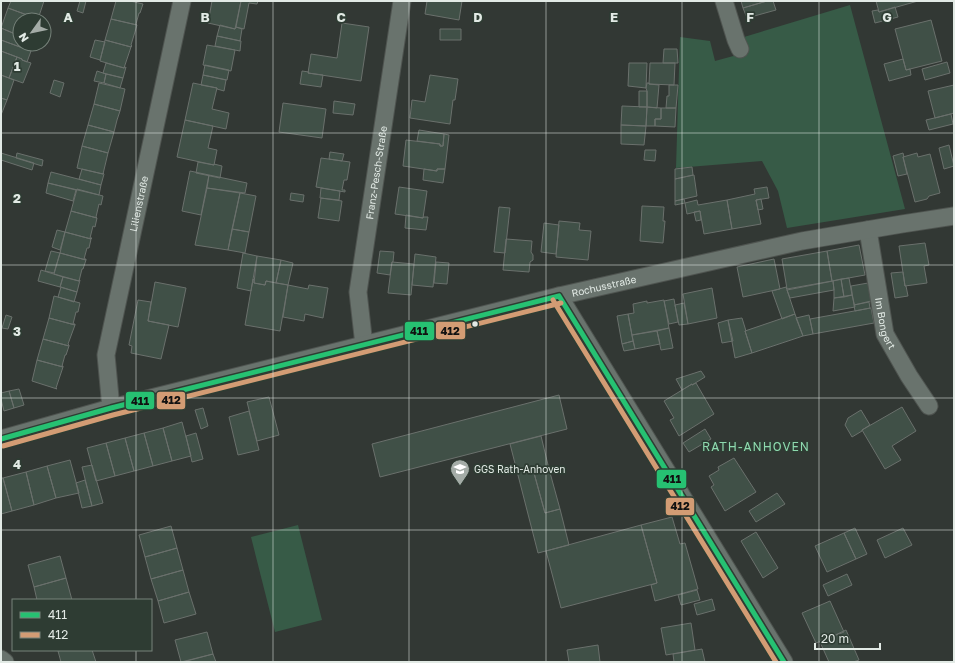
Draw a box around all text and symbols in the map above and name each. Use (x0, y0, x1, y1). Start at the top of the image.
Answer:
text: A (63, 9, 73, 25)
text: B (200, 9, 210, 25)
text: C (336, 9, 346, 25)
text: D (473, 9, 483, 25)
text: E (610, 9, 618, 25)
text: F (746, 9, 754, 25)
text: G (882, 9, 892, 25)
north arrow (12, 12, 52, 52)
text: N (15, 31, 31, 45)
text: 1 (14, 58, 21, 74)
street label: Franz-Pesch-Straße (363, 125, 389, 220)
street label: Lilienstraße (127, 175, 150, 233)
text: 2 (13, 190, 21, 206)
street label: Rochusstraße (570, 273, 638, 299)
street label: Im Bongert (873, 296, 898, 351)
unlabelled marker (470, 319, 480, 329)
line badge: 411 (404, 321, 435, 341)
line badge: 412 (435, 321, 466, 340)
text: 3 (13, 323, 21, 339)
text: 411 (410, 324, 428, 337)
text: 412 (440, 324, 460, 337)
line badge: 411 (125, 391, 155, 410)
line badge: 412 (156, 391, 186, 410)
text: 412 (161, 393, 181, 406)
text: 411 (131, 394, 149, 407)
district label: RATH-ANHOVEN (702, 439, 810, 454)
text: 4 (13, 456, 21, 472)
school or university icon: GGS Rath-Anhoven (449, 458, 471, 486)
place label: GGS Rath-Anhoven (474, 463, 565, 475)
line badge: 411 (656, 469, 687, 489)
text: 411 (663, 472, 681, 485)
line badge: 412 (665, 497, 695, 516)
text: 412 (670, 499, 690, 512)
legend (12, 599, 152, 651)
text: 411 (48, 607, 67, 622)
scale bar (815, 625, 880, 651)
text: 412 (48, 627, 68, 642)
text: 20 m (821, 631, 849, 646)

